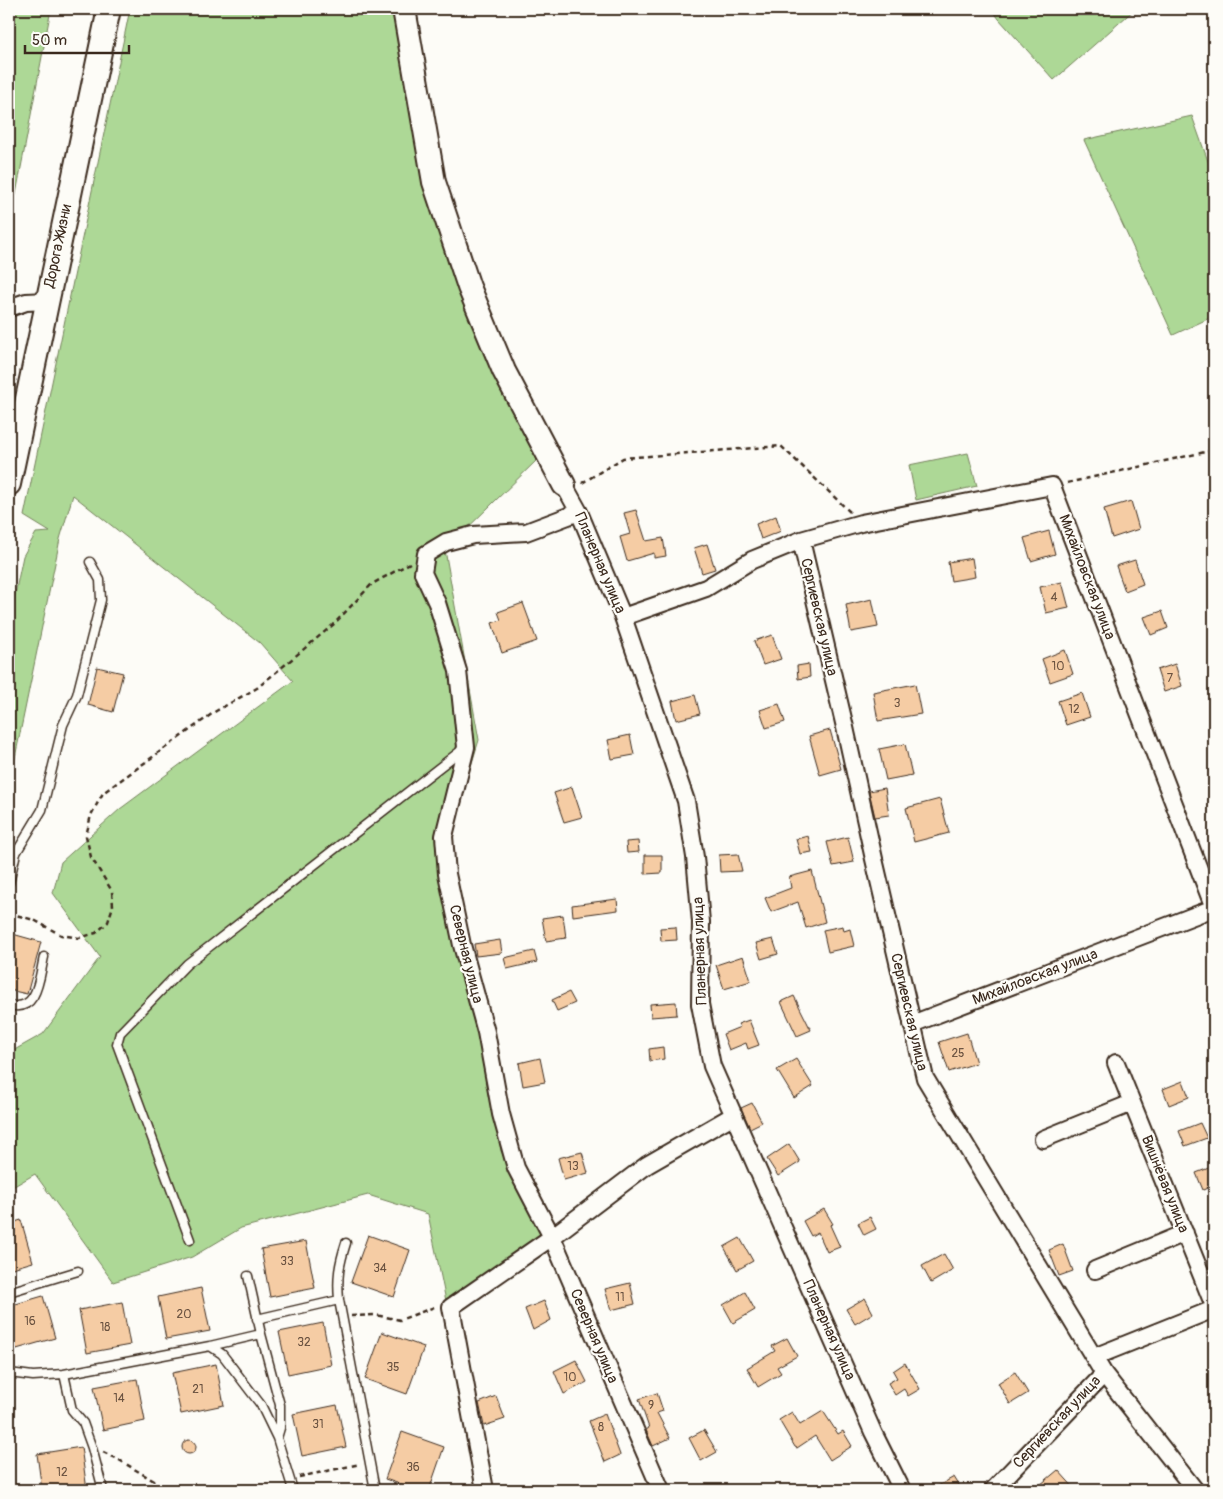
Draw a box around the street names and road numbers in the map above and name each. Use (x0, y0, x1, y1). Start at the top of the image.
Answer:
street label: Дорога Жизни (40, 202, 76, 290)
street label: Планерная улица (570, 510, 630, 616)
street label: Михайловская улица (1054, 512, 1120, 642)
street label: Сергиевская улица (796, 556, 842, 678)
street label: Планерная улица (689, 897, 711, 1005)
street label: Северная улица (445, 903, 487, 1005)
street label: Михайловская улица (970, 944, 1100, 1010)
street label: Сергиевская улица (886, 951, 932, 1073)
street label: Вишнёвая улица (1137, 1133, 1193, 1236)
street label: Планерная улица (798, 1277, 860, 1383)
street label: Северная улица (566, 1286, 622, 1386)
street label: Сергиевская улица (1009, 1372, 1105, 1472)

